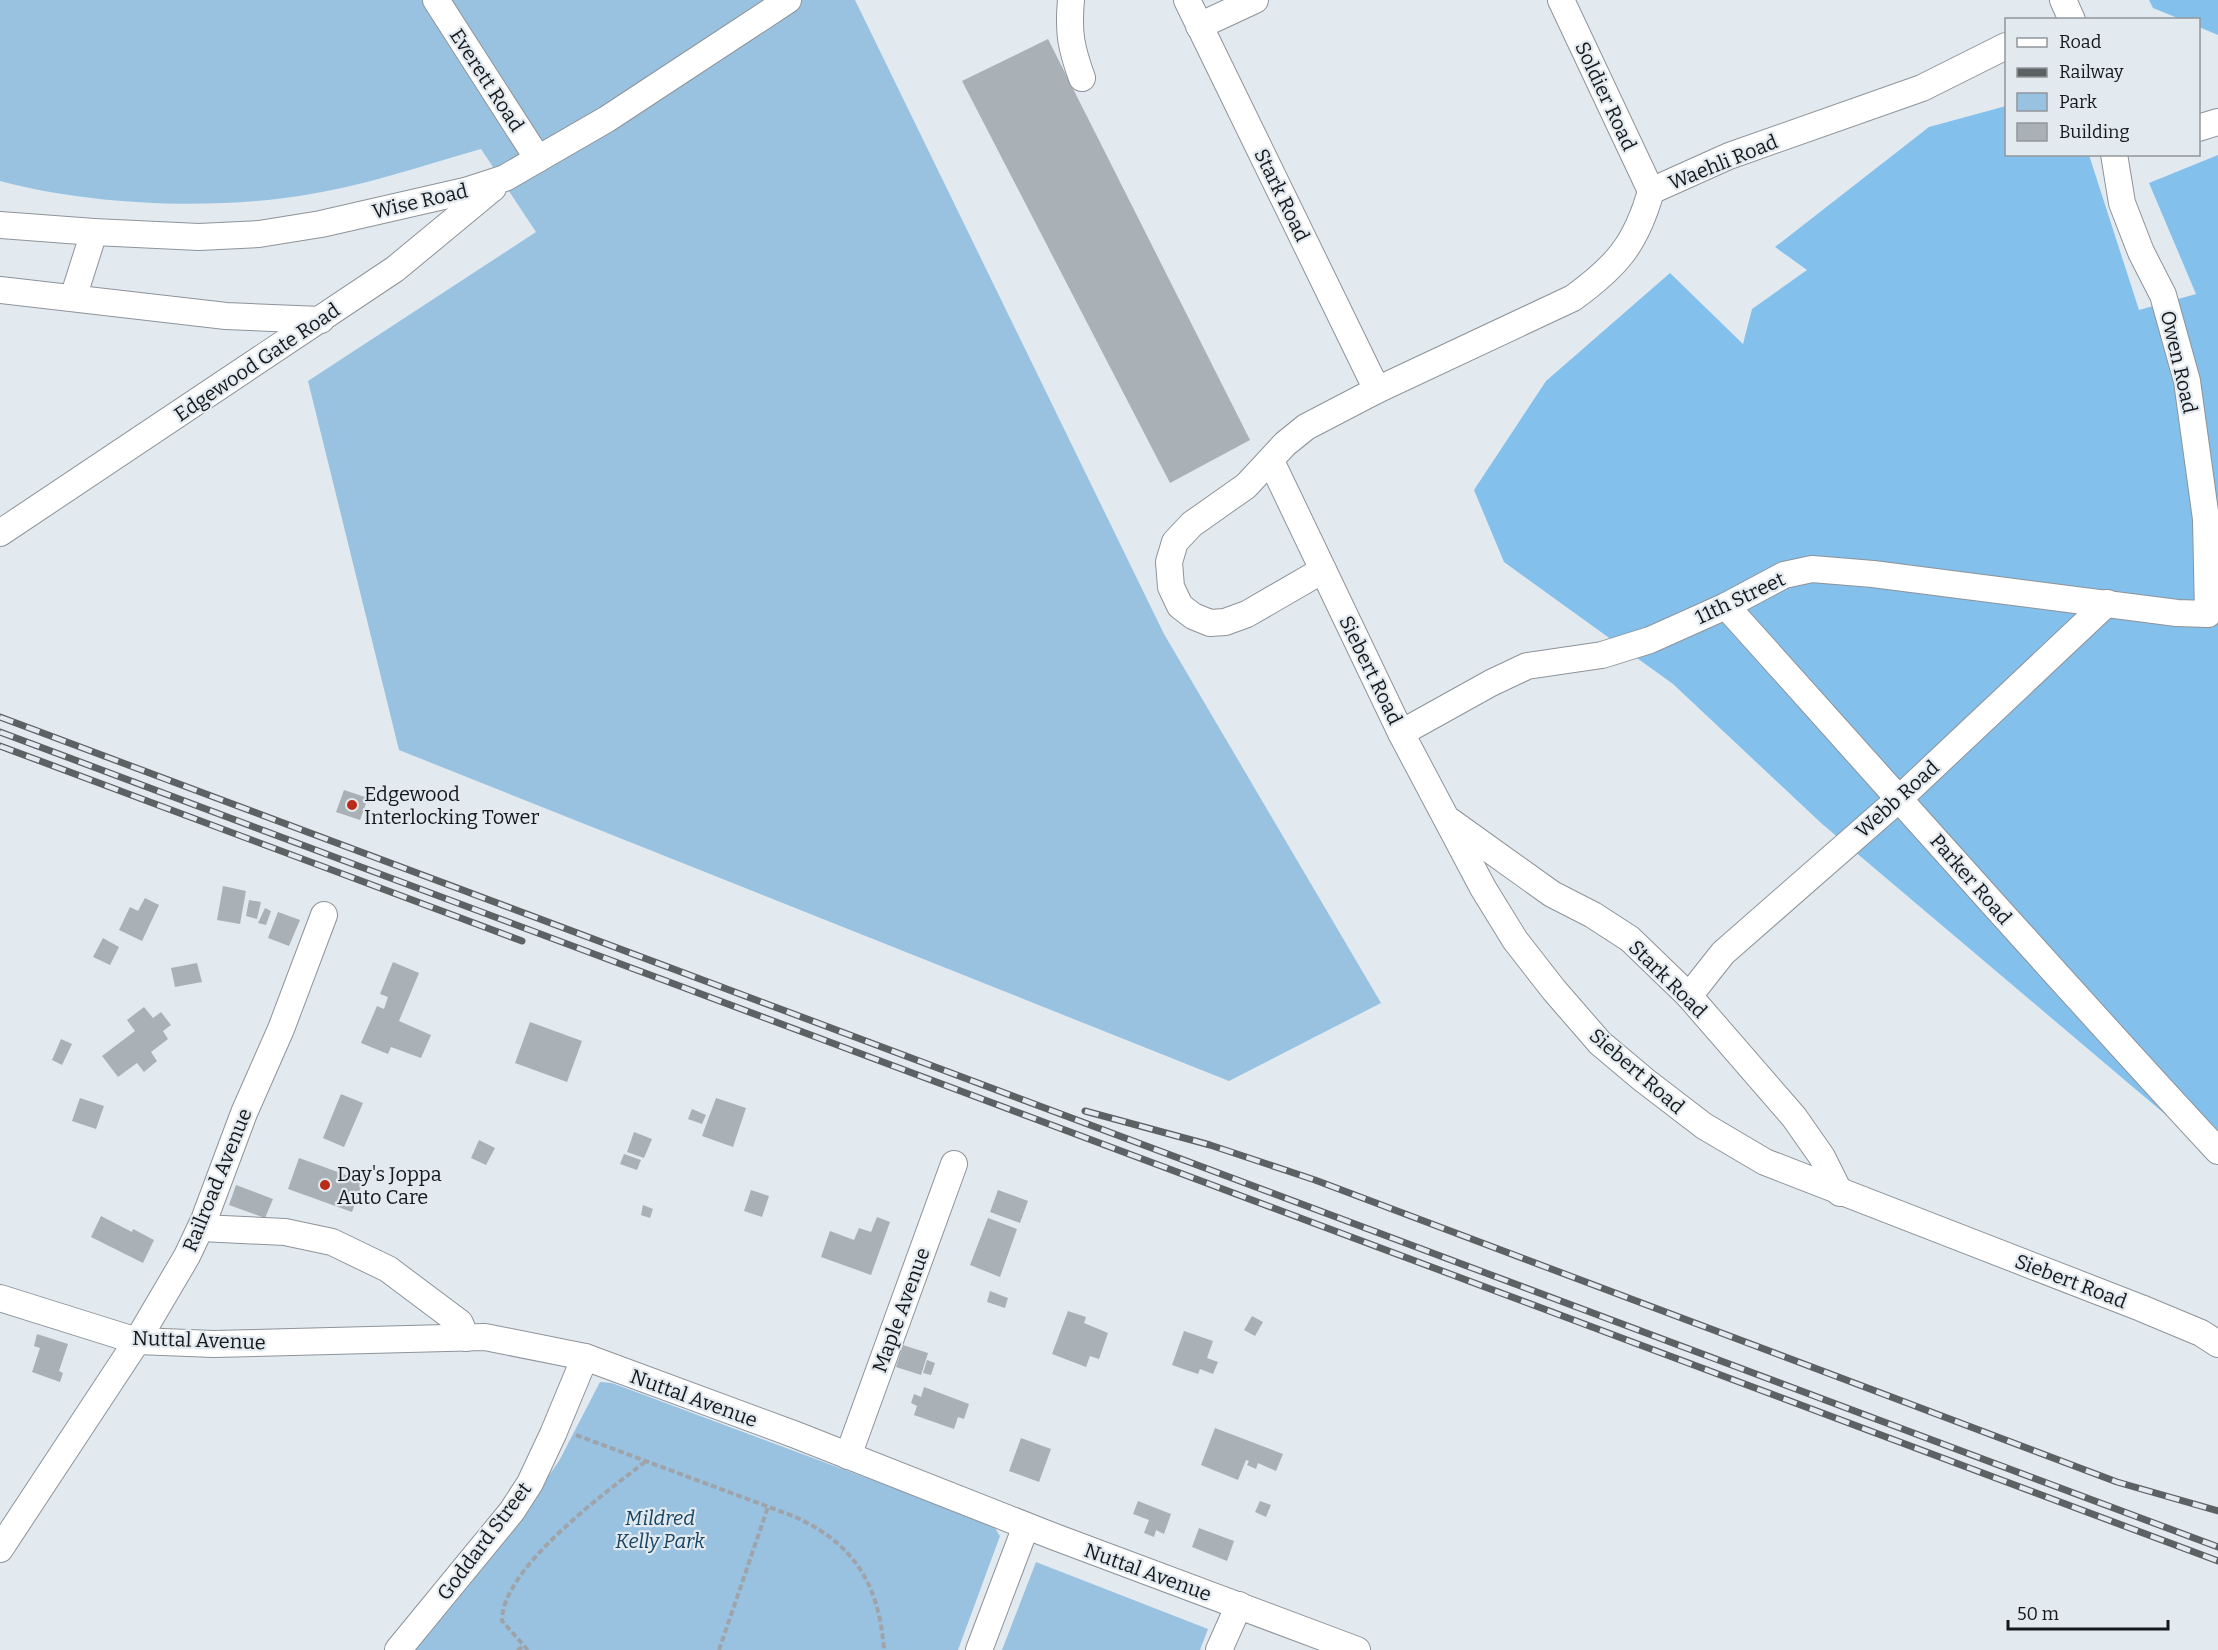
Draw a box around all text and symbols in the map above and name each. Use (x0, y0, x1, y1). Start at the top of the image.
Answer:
legend (2005, 18, 2200, 156)
street label: Everett Road (445, 24, 529, 136)
text: Road (2059, 31, 2102, 53)
street label: Soldier Road (1570, 38, 1642, 154)
text: Railway (2059, 61, 2124, 83)
text: Park (2059, 91, 2098, 113)
text: Building (2059, 121, 2130, 143)
street label: Waehli Road (1665, 129, 1781, 195)
street label: Stark Road (1249, 145, 1315, 246)
street label: Wise Road (370, 178, 470, 224)
street label: Edgewood Gate Road (170, 298, 344, 426)
street label: Owen Road (2156, 308, 2203, 416)
street label: 11th Street (1691, 567, 1789, 629)
street label: Siebert Road (1334, 612, 1408, 728)
street label: Webb Road (1850, 755, 1944, 843)
place label: Edgewood Interlocking Tower (364, 782, 539, 829)
marker: Edgewood Interlocking Tower (345, 798, 359, 812)
street label: Parker Road (1925, 829, 2017, 929)
street label: Stark Road (1624, 935, 1712, 1023)
street label: Siebert Road (1585, 1023, 1689, 1119)
street label: Railroad Avenue (177, 1105, 257, 1255)
place label: Day's Joppa Auto Care (337, 1162, 442, 1209)
marker: Day's Joppa Auto Care (318, 1178, 332, 1192)
street label: Maple Avenue (867, 1244, 935, 1376)
street label: Siebert Road (2012, 1249, 2130, 1313)
street label: Nuttal Avenue (132, 1326, 266, 1354)
street label: Nuttal Avenue (627, 1364, 761, 1432)
street label: Goddard Street (432, 1477, 536, 1605)
park label: Mildred Kelly Park (615, 1506, 705, 1553)
street label: Nuttal Avenue (1081, 1538, 1215, 1606)
scale bar (2008, 1593, 2168, 1631)
text: 50 m (2017, 1603, 2059, 1625)

